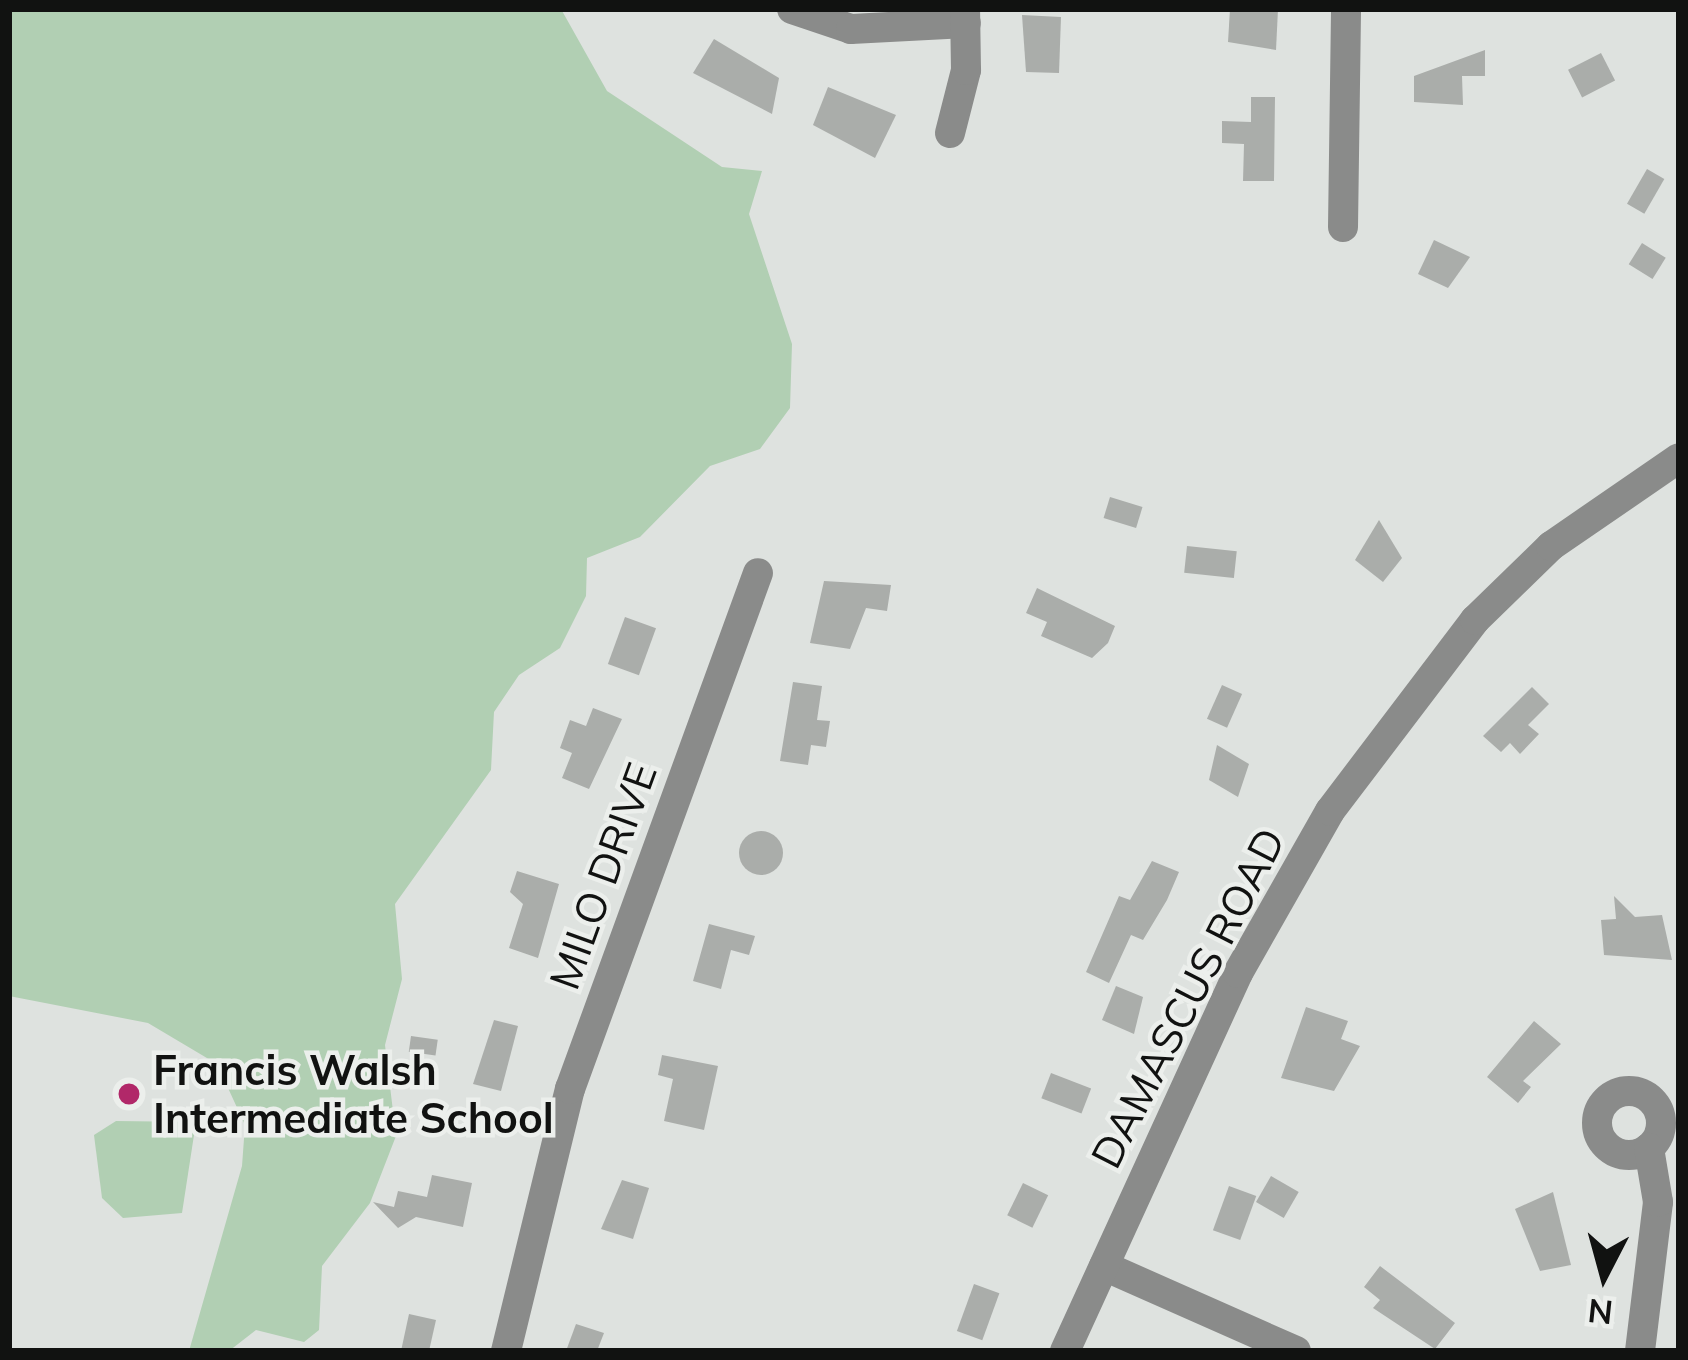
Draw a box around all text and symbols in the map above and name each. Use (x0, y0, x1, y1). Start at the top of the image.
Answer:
street label: MILO DRIVE (539, 756, 667, 996)
street label: DAMASCUS ROAD (1081, 820, 1295, 1176)
place label: Francis Walsh Intermediate School (153, 1045, 554, 1144)
marker: Francis Walsh Intermediate School (116, 1081, 142, 1107)
north arrow (1544, 1216, 1664, 1336)
text: N (1586, 1291, 1615, 1334)

